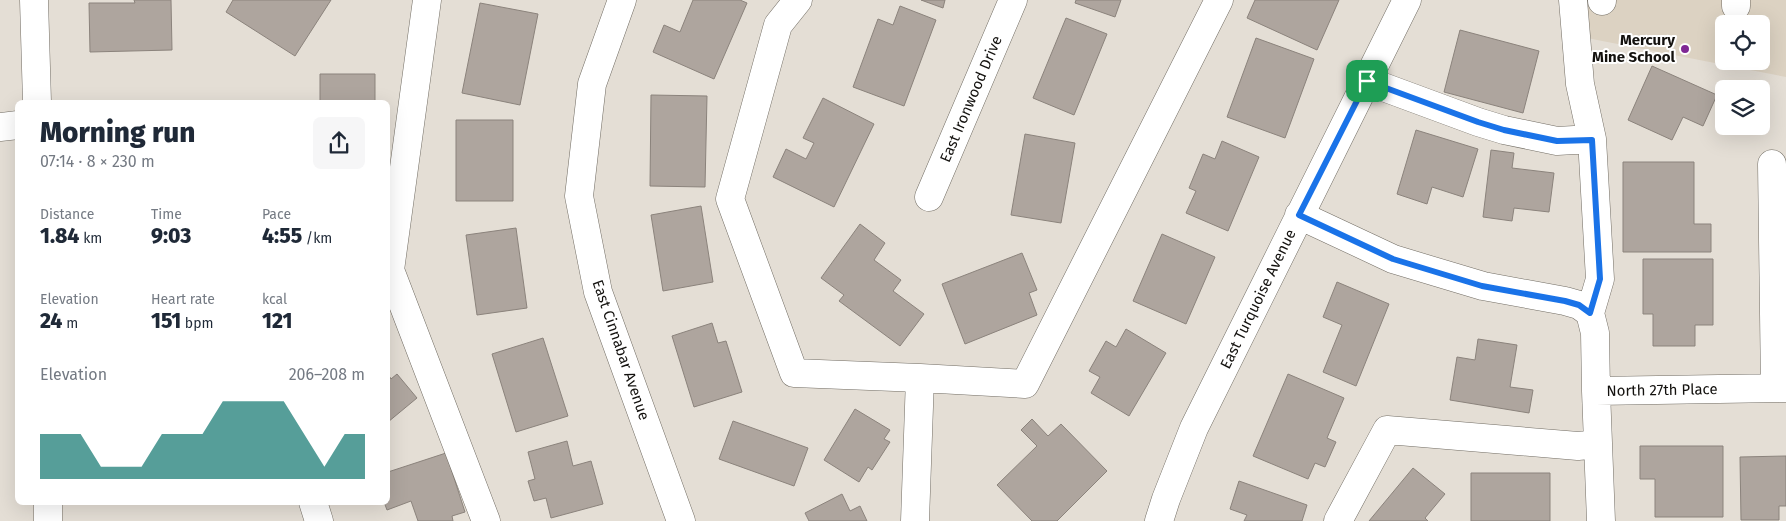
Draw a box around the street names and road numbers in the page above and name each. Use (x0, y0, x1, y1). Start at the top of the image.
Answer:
street label: East Ironwood Drive (936, 33, 1006, 165)
street label: East Turquoise Avenue (1216, 226, 1300, 372)
street label: East Cinnabar Avenue (589, 278, 653, 422)
street label: North 27th Place (1606, 380, 1718, 400)

